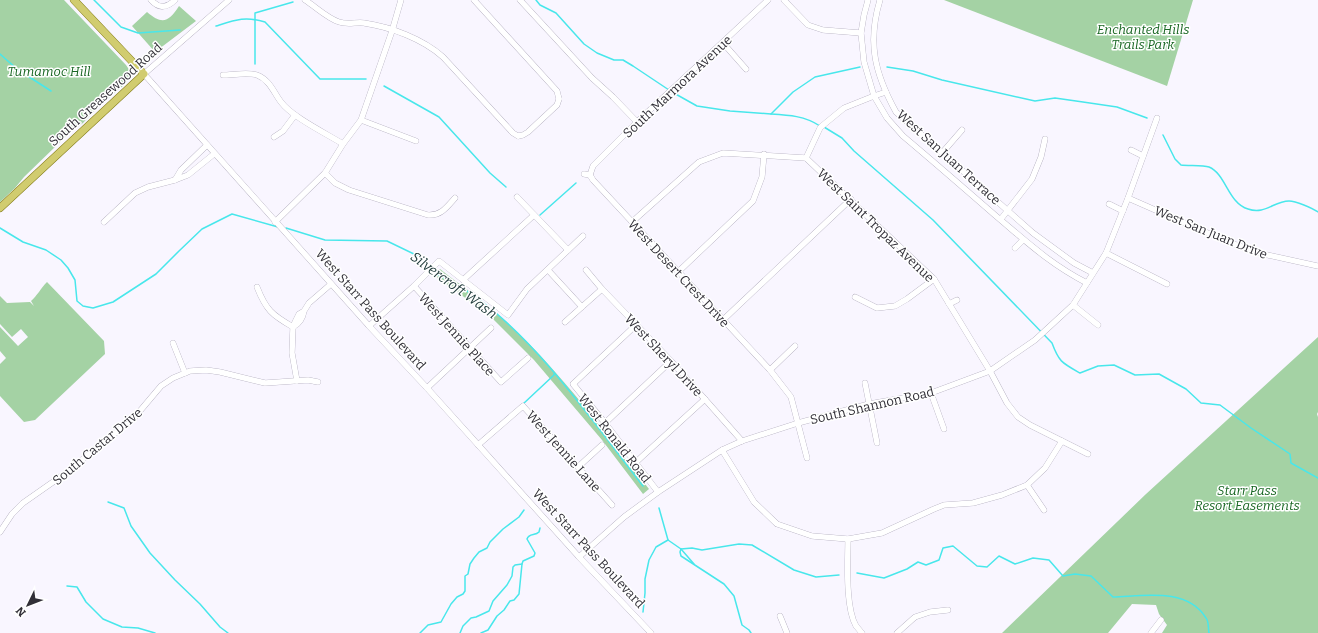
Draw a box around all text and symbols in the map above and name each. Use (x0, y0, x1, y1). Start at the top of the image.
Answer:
park label: Enchanted Hills Trails Park (1097, 22, 1189, 52)
street label: South Marmora Avenue (620, 32, 735, 141)
street label: South Greasewood Road (46, 40, 165, 149)
park label: Tumamoc Hill (7, 64, 91, 79)
street label: West San Juan Terrace (894, 107, 1004, 208)
street label: West Saint Tropaz Avenue (814, 166, 937, 285)
street label: West San Juan Drive (1152, 203, 1270, 262)
street label: West Desert Crest Drive (625, 216, 732, 330)
street label: West Starr Pass Boulevard (313, 246, 429, 373)
water label: Silvercroft Wash (407, 248, 500, 323)
street label: West Jennie Place (416, 290, 498, 379)
street label: West Sheryl Drive (622, 311, 706, 400)
street label: South Shannon Road (809, 384, 936, 427)
street label: West Ronald Road (575, 391, 654, 486)
street label: South Castar Drive (50, 405, 145, 488)
street label: West Jennie Lane (523, 408, 604, 495)
park label: Starr Pass Resort Easements (1194, 483, 1300, 513)
street label: West Starr Pass Boulevard (530, 486, 648, 611)
north arrow (8, 585, 48, 625)
text: N (13, 604, 29, 619)

